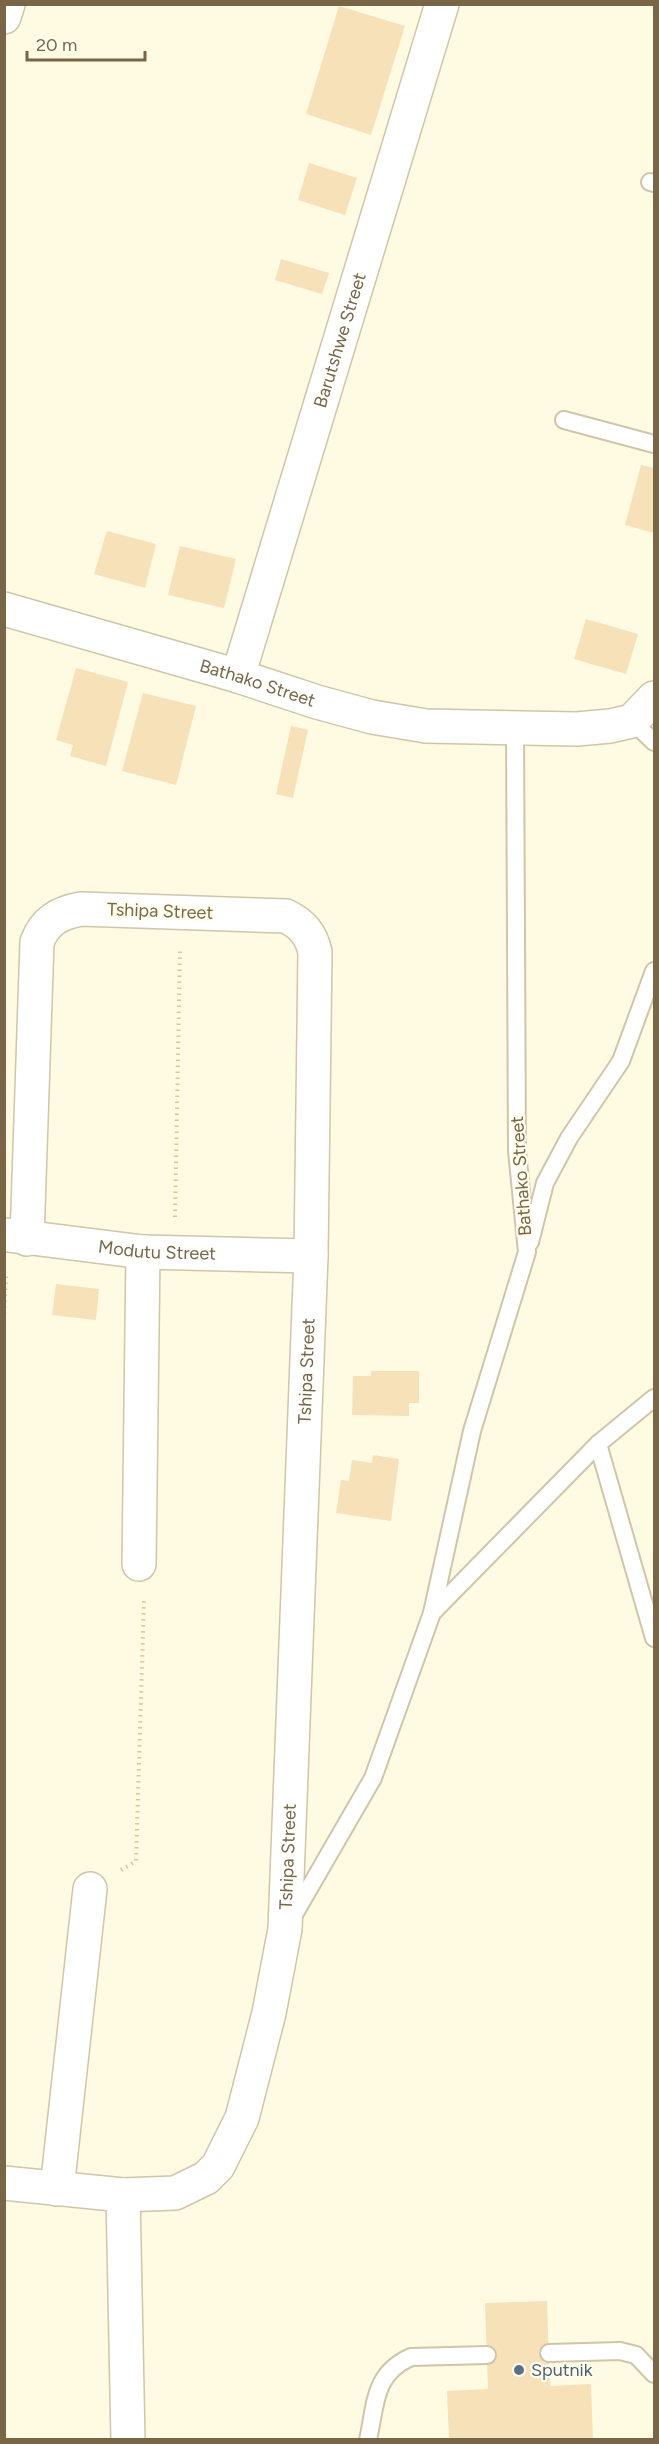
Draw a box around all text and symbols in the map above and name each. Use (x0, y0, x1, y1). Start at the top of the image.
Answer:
scale bar (27, 24, 146, 62)
text: 20 m (36, 34, 77, 56)
street label: Barutshwe Street (309, 270, 371, 410)
street label: Bathako Street (197, 655, 318, 712)
street label: Tshipa Street (106, 898, 214, 924)
street label: Bathako Street (506, 1115, 536, 1237)
street label: Modutu Street (97, 1235, 216, 1265)
street label: Tshipa Street (294, 1317, 320, 1425)
street label: Tshipa Street (275, 1803, 301, 1910)
place label: Sputnik (531, 2359, 593, 2381)
marker: Sputnik (512, 2363, 526, 2377)

